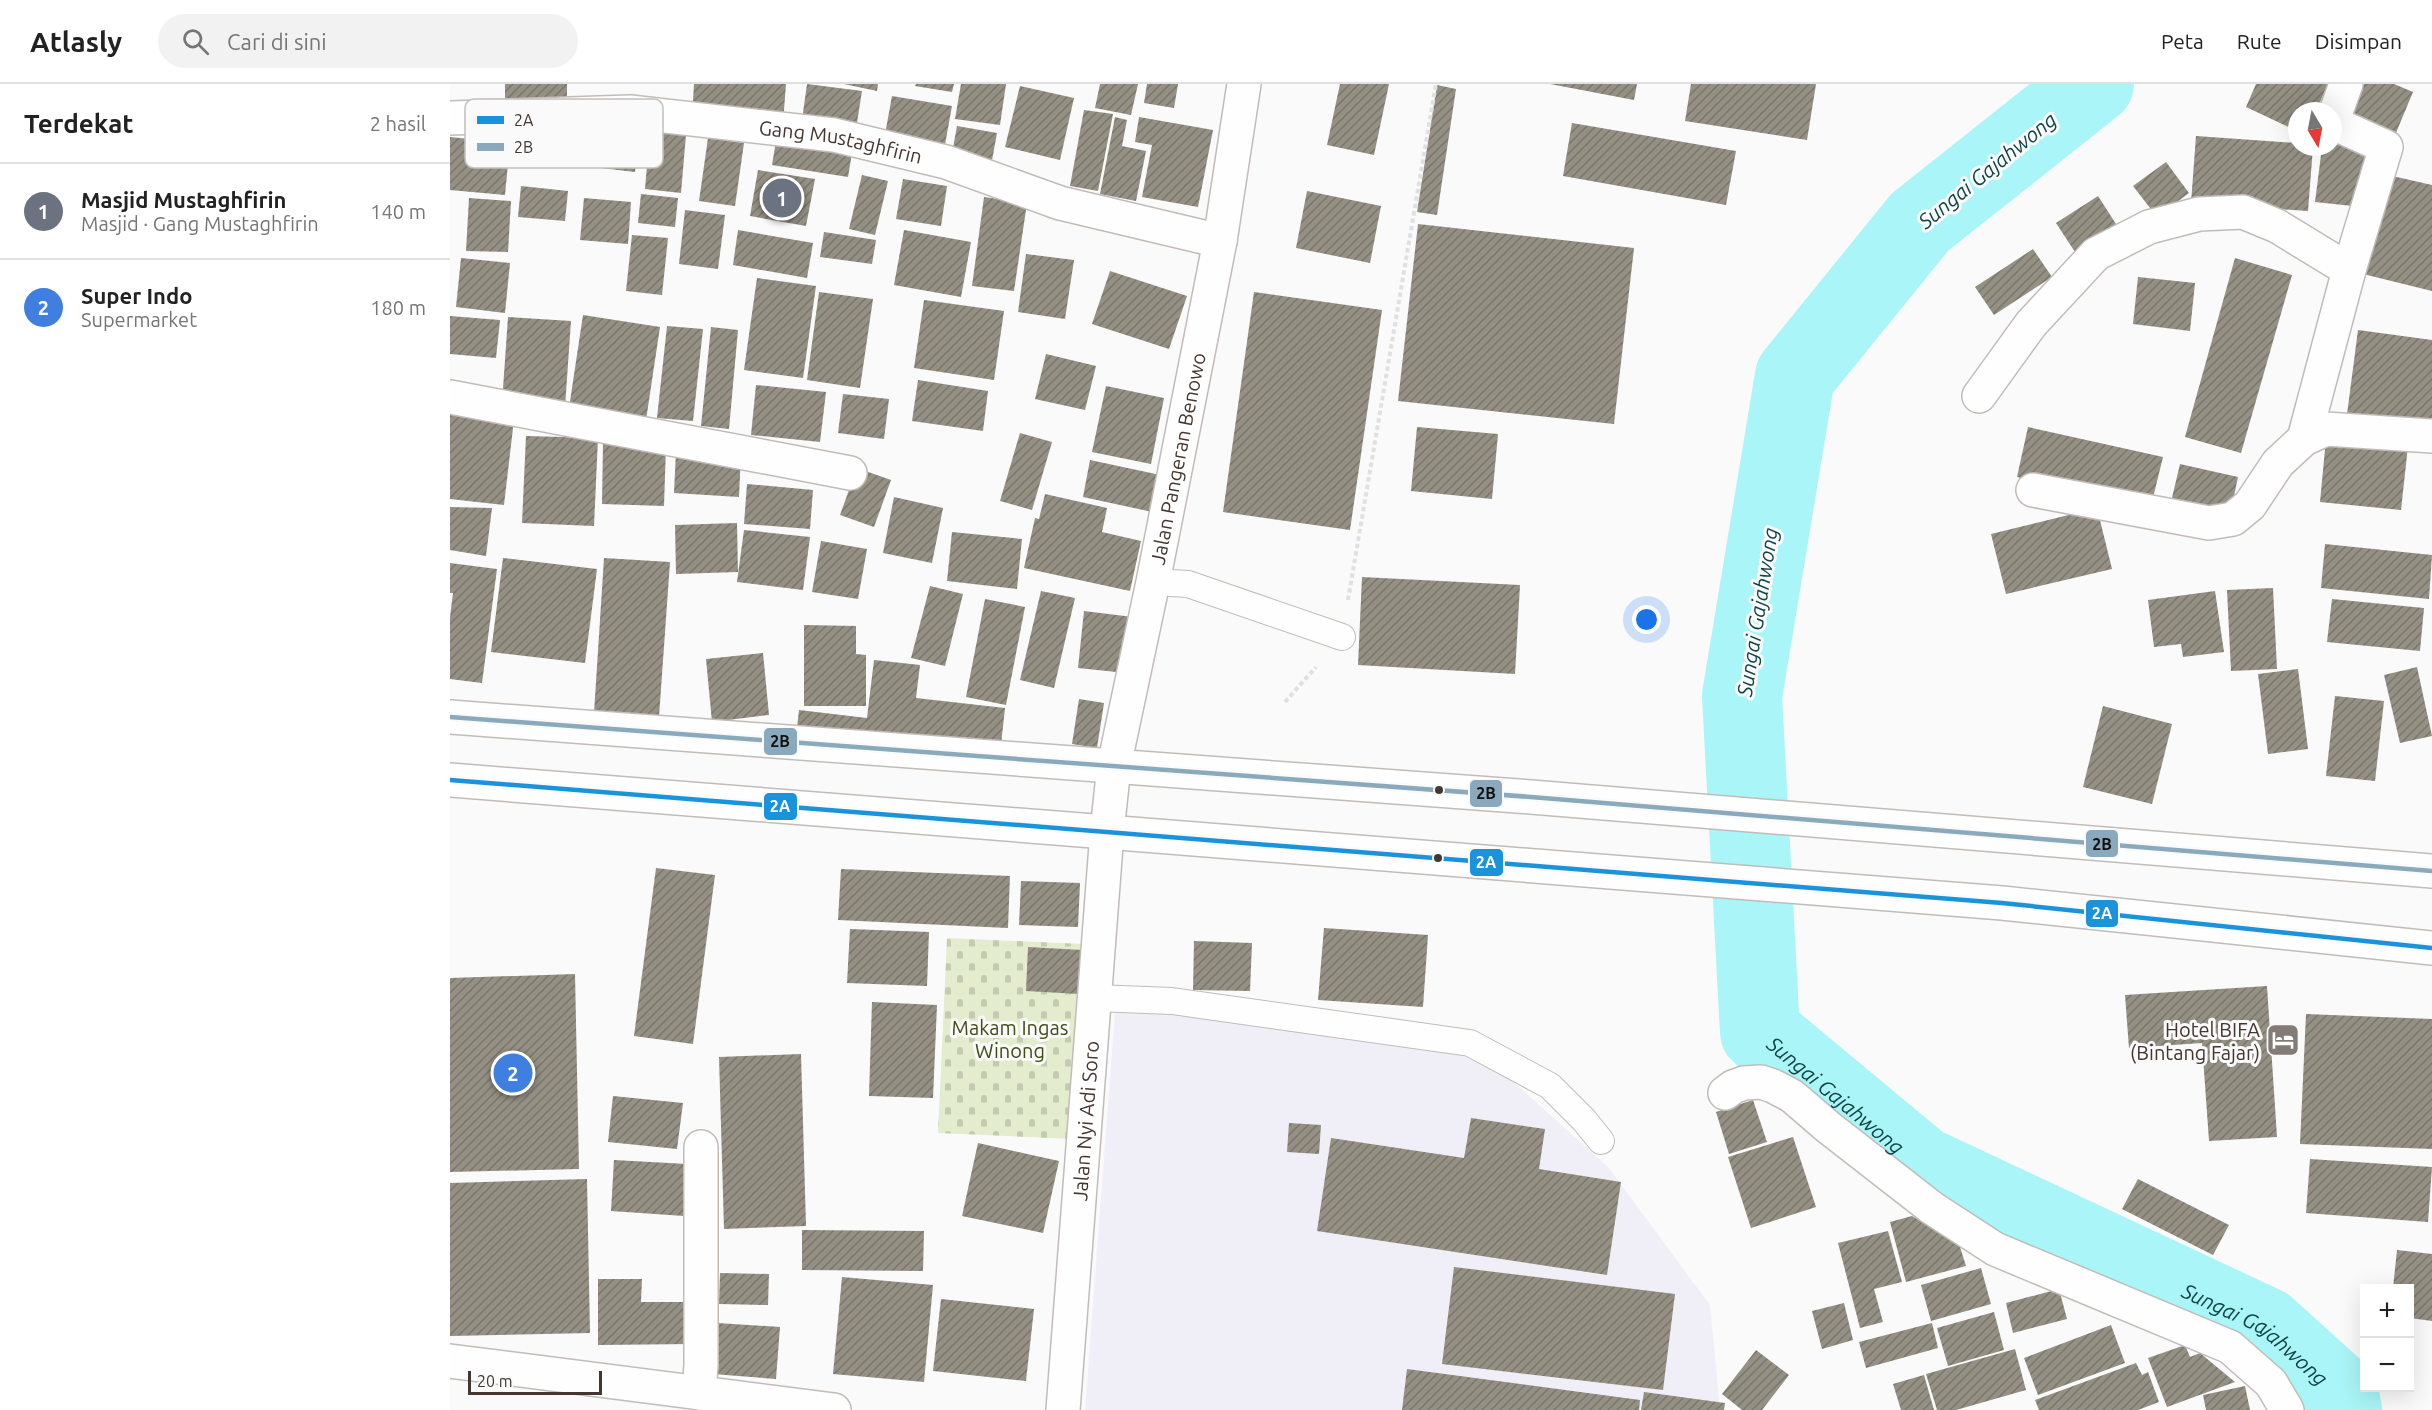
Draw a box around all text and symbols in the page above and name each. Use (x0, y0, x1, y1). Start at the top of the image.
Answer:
search box (158, 14, 578, 68)
icon: search (179, 25, 212, 58)
text: Atlasly (30, 26, 122, 57)
text: Cari di sini (227, 29, 327, 54)
text: Peta (2161, 29, 2204, 53)
text: Rute (2237, 29, 2282, 53)
text: Disimpan (2315, 29, 2402, 53)
legend (465, 99, 663, 168)
north arrow (2288, 102, 2342, 156)
water label: Sungai Gajahwong (1912, 107, 2061, 234)
text: Terdekat (24, 109, 134, 138)
text: 2A (514, 111, 534, 129)
text: 2 hasil (370, 112, 426, 135)
street label: Gang Mustaghfirin (758, 115, 925, 167)
text: 2B (514, 138, 533, 156)
pin: 1 (762, 176, 802, 220)
text: Masjid Mustaghfirin (81, 187, 286, 212)
text: 1 (38, 200, 49, 223)
text: 140 m (370, 200, 426, 223)
text: Masjid · Gang Mustaghfirin (81, 212, 319, 235)
text: Super Indo (81, 283, 192, 308)
text: 2 (38, 296, 49, 319)
text: 180 m (370, 296, 426, 319)
text: Supermarket (81, 308, 197, 331)
street label: Jalan Pangeran Benowo (1145, 350, 1209, 567)
water label: Sungai Gajahwong (1732, 526, 1782, 699)
your location (1632, 605, 1661, 634)
line badge: 2B (763, 727, 798, 756)
text: 2B (770, 732, 790, 750)
line badge: 2B (1469, 779, 1503, 808)
unlabelled marker (1433, 784, 1445, 796)
text: 2B (1476, 784, 1496, 802)
line badge: 2A (763, 792, 798, 821)
text: 2A (770, 797, 791, 815)
line badge: 2B (2085, 829, 2119, 858)
text: 2B (2092, 835, 2112, 853)
line badge: 2A (1469, 848, 1504, 877)
unlabelled marker (1432, 852, 1444, 864)
text: 2A (1476, 853, 1497, 871)
line badge: 2A (2085, 899, 2119, 928)
text: 2A (2092, 904, 2113, 922)
park label: Makam Ingas Winong (952, 1016, 1068, 1062)
place label: Hotel BIFA (Bintang Fajar) (2130, 1018, 2260, 1064)
hotel icon: Hotel BIFA (Bintang Fajar) (2265, 1022, 2301, 1058)
water label: Sungai Gajahwong (1762, 1031, 1909, 1159)
street label: Jalan Nyi Adi Soro (1067, 1040, 1103, 1202)
pin: 2 (494, 1050, 532, 1096)
water label: Sungai Gajahwong (2178, 1278, 2333, 1390)
map controls (2360, 1284, 2414, 1392)
button: + (2360, 1284, 2414, 1338)
button: − (2360, 1338, 2414, 1392)
scale bar (468, 1368, 602, 1396)
text: 20 m (477, 1372, 513, 1390)

